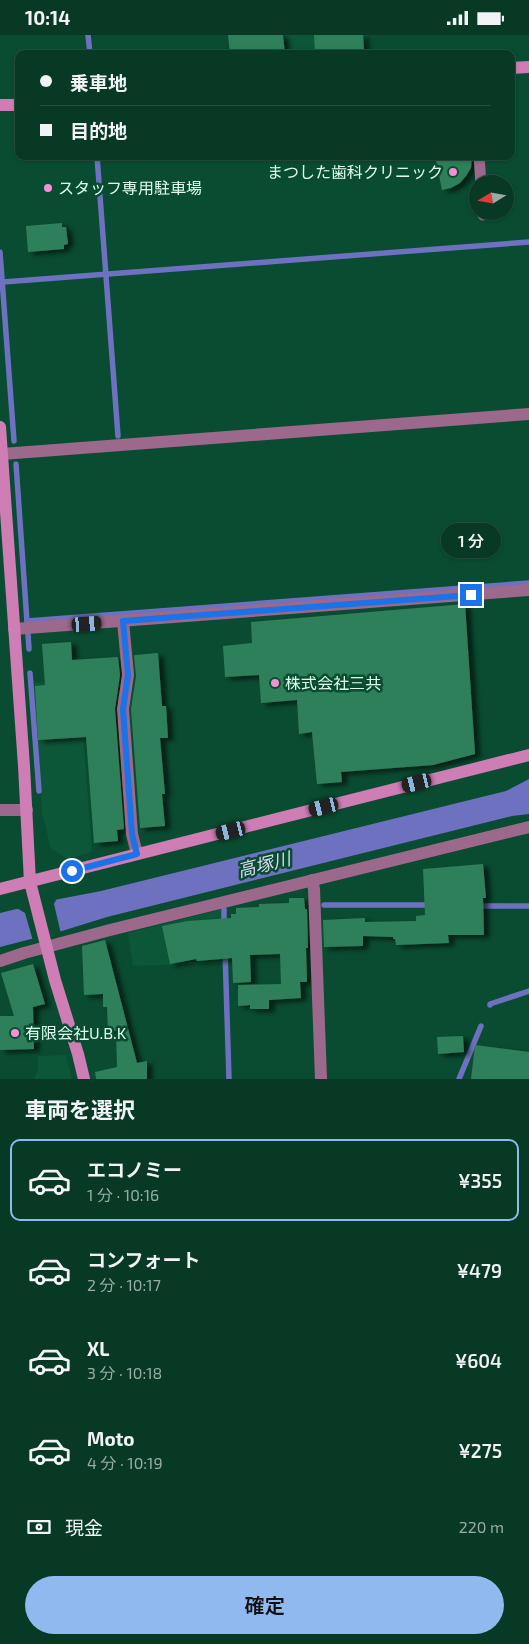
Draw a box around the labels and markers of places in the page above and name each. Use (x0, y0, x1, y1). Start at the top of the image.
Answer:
place label: まつした歯科クリニック (267, 162, 443, 181)
marker: まつした歯科クリニック (447, 166, 459, 178)
place label: スタッフ専用駐車場 (58, 178, 202, 197)
marker: スタッフ専用駐車場 (42, 182, 54, 194)
place label: 株式会社三共 (285, 673, 381, 692)
marker: 株式会社三共 (269, 677, 281, 689)
place label: 有限会社U.B.K (25, 1023, 127, 1042)
marker: 有限会社U.B.K (9, 1027, 21, 1039)

